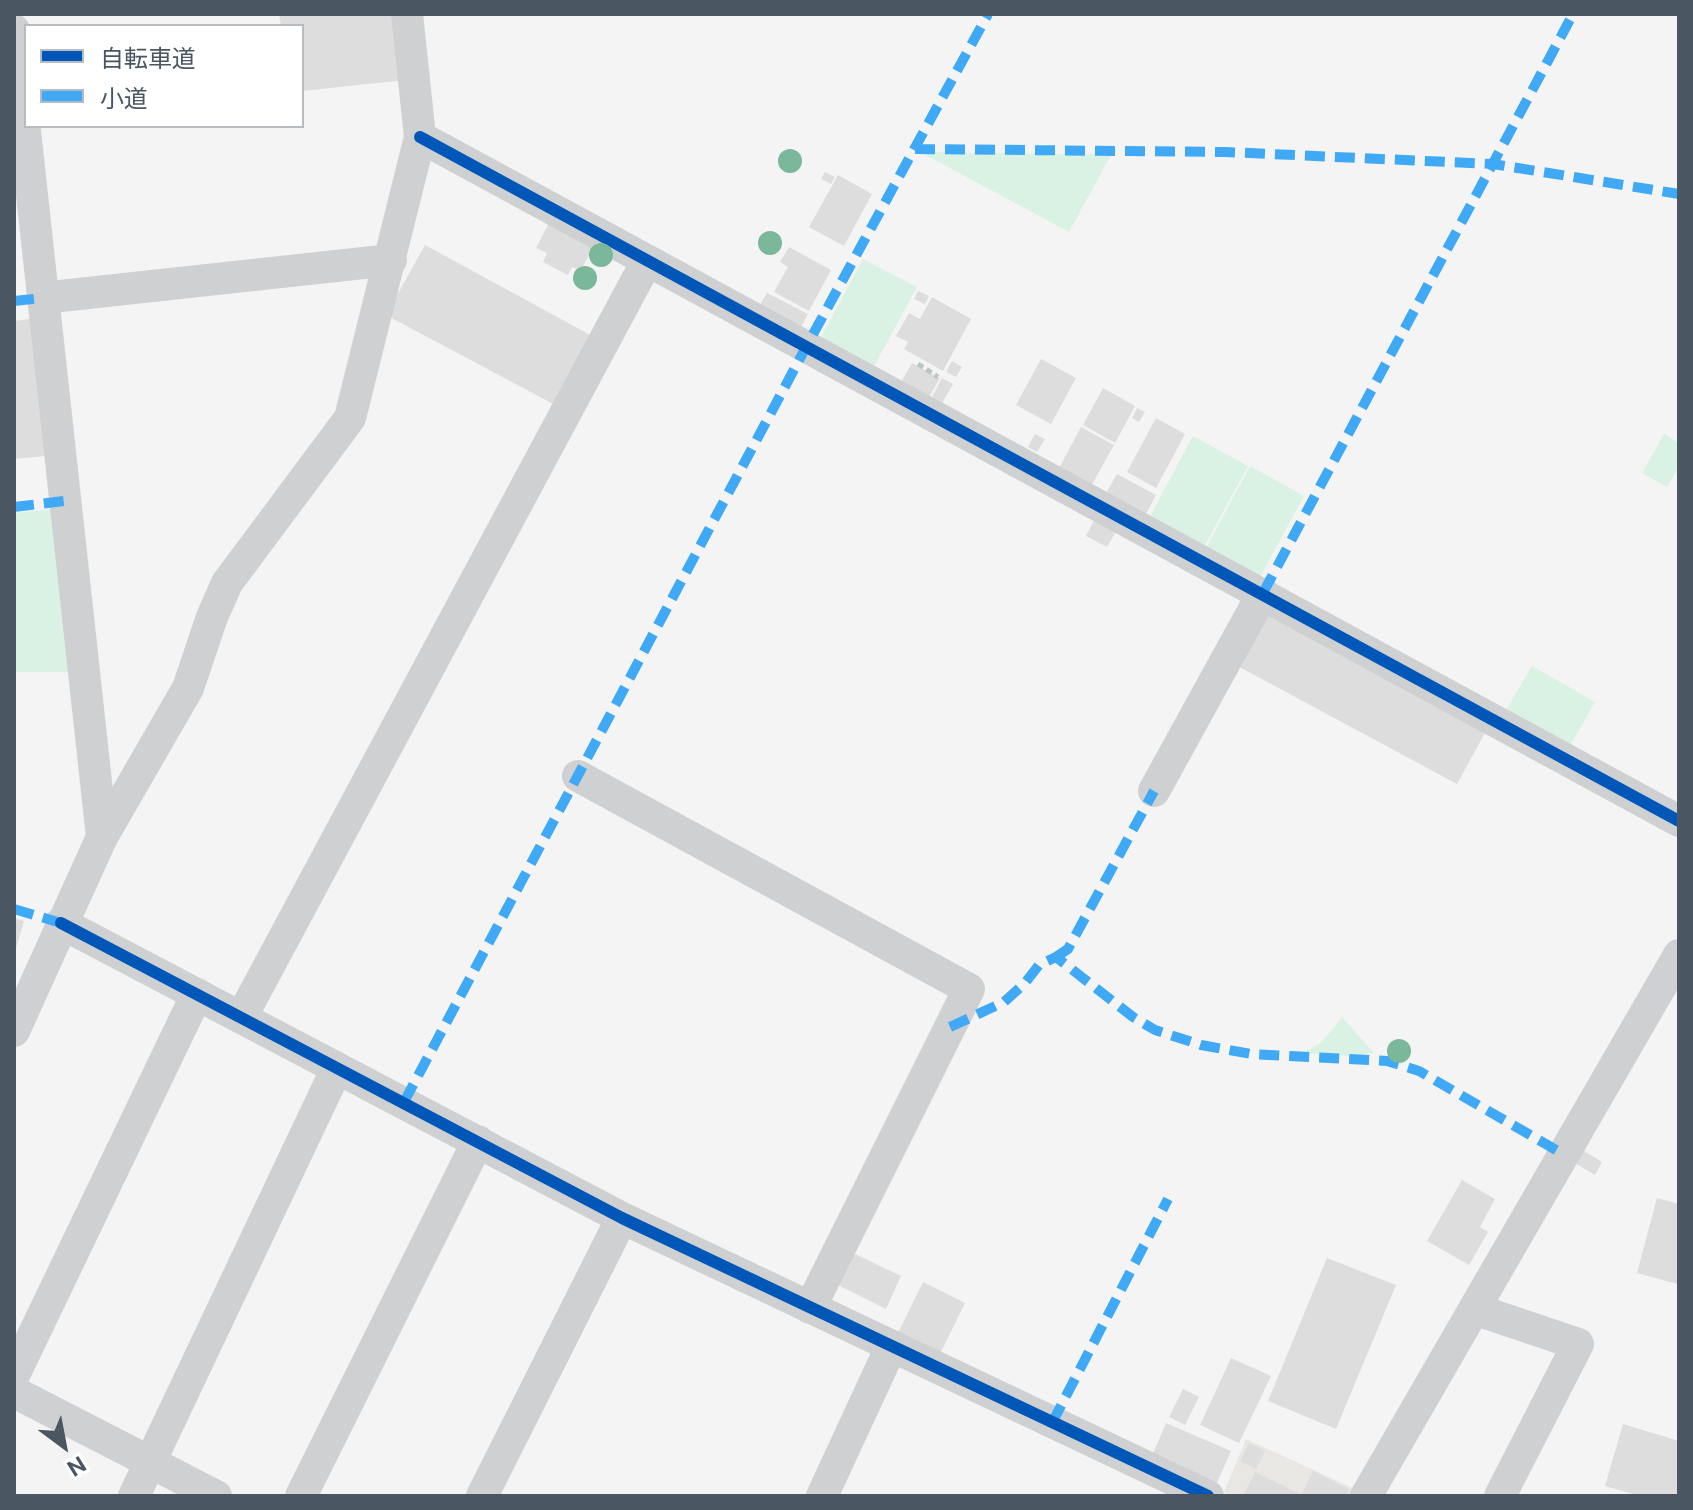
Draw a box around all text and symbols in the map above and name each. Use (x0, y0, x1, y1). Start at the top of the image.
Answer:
legend (24, 24, 304, 128)
text: 自転車道 (100, 44, 196, 72)
text: 小道 (100, 84, 148, 112)
north arrow (24, 1406, 104, 1486)
text: N (63, 1451, 91, 1482)

